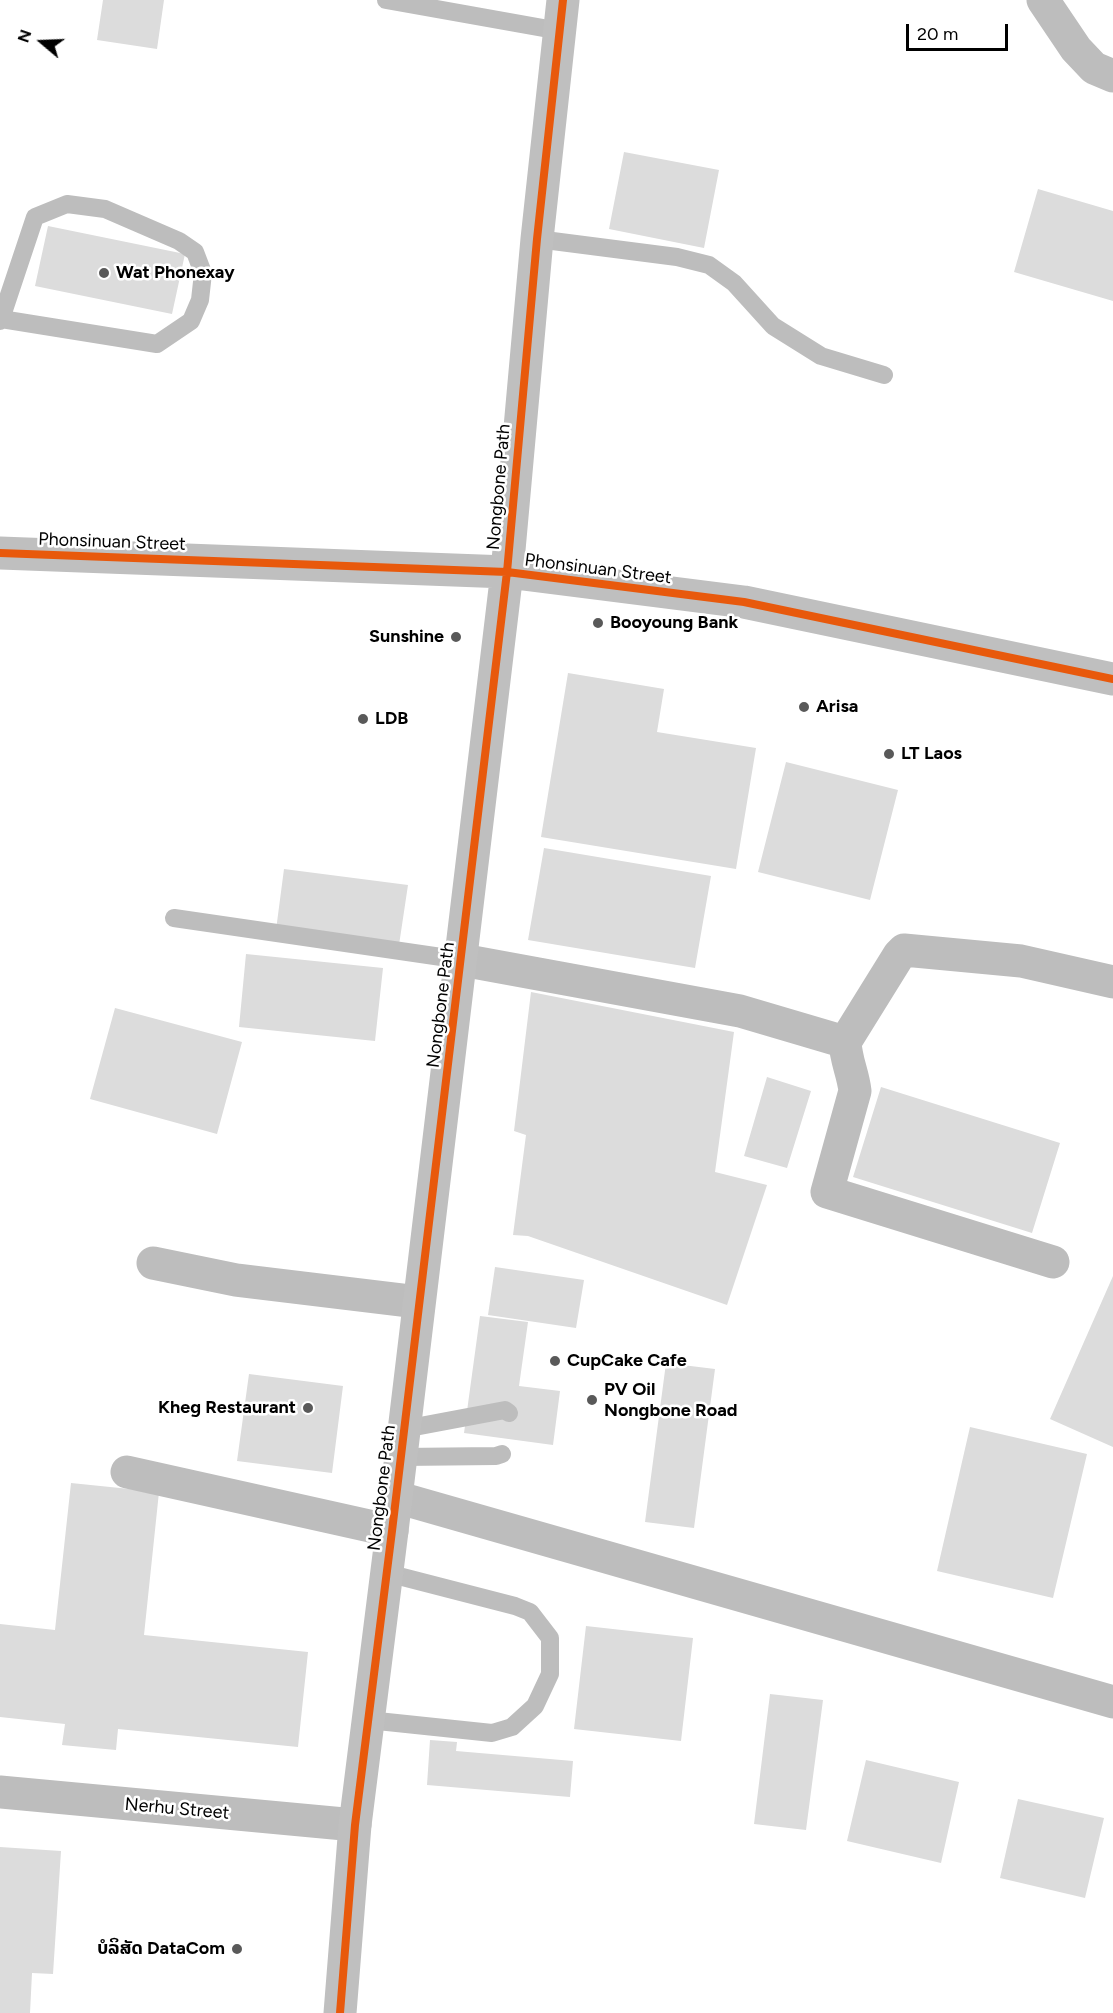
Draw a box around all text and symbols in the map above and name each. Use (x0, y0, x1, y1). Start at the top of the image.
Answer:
north arrow (12, 12, 72, 72)
scale bar (909, 12, 1011, 50)
text: 20 m (917, 23, 958, 45)
text: N (14, 27, 36, 45)
place label: Wat Phonexay (116, 262, 235, 284)
marker: Wat Phonexay (97, 266, 111, 280)
street label: Nongbone Path (483, 423, 515, 551)
street label: Phonsinuan Street (38, 529, 186, 555)
street label: Phonsinuan Street (523, 549, 673, 589)
place label: Booyoung Bank (610, 612, 738, 634)
marker: Booyoung Bank (591, 616, 605, 630)
place label: Sunshine (369, 626, 444, 648)
marker: Sunshine (449, 630, 463, 644)
place label: Arisa (816, 696, 858, 718)
marker: Arisa (797, 700, 811, 714)
place label: LDB (375, 708, 408, 730)
marker: LDB (356, 712, 370, 726)
place label: LT Laos (901, 743, 962, 765)
marker: LT Laos (882, 747, 896, 761)
street label: Nongbone Path (423, 941, 459, 1069)
place label: CupCake Cafe (567, 1350, 687, 1372)
marker: CupCake Cafe (548, 1354, 562, 1368)
place label: PV Oil Nongbone Road (604, 1379, 737, 1422)
marker: PV Oil Nongbone Road (585, 1393, 599, 1407)
place label: Kheg Restaurant (158, 1397, 296, 1419)
marker: Kheg Restaurant (301, 1401, 315, 1415)
street label: Nongbone Path (364, 1424, 400, 1552)
street label: Nerhu Street (124, 1794, 230, 1824)
place label: ບໍລິສັດ DataCom (97, 1938, 225, 1960)
marker: ບໍລິສັດ DataCom (230, 1942, 244, 1956)

